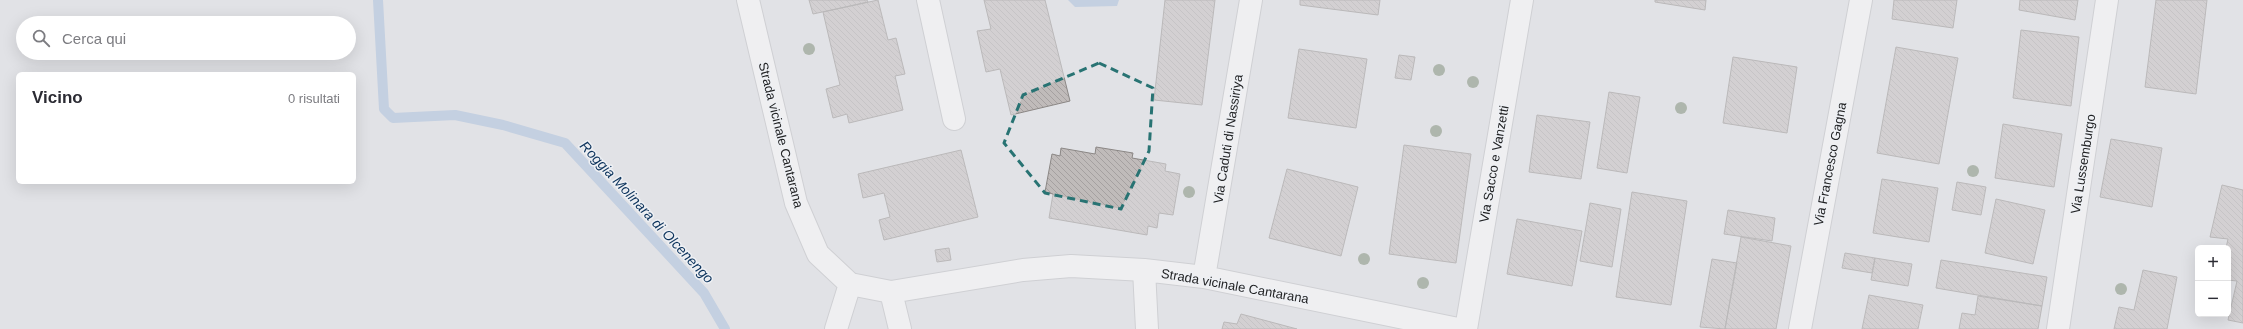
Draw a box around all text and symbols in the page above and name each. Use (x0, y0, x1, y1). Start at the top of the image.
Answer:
search box (16, 16, 356, 60)
icon: search (30, 27, 52, 49)
text: Cerca qui (62, 30, 126, 47)
street label: Strada vicinale Cantarana (756, 61, 807, 210)
street label: Via Caduti di Nassiriya (1210, 73, 1246, 205)
text: Vicino (32, 88, 83, 107)
text: 0 risultati (288, 91, 340, 106)
street label: Via Francesco Gagna (1811, 100, 1849, 227)
street label: Via Sacco e Vanzetti (1476, 104, 1512, 224)
street label: Via Lussemburgo (2068, 113, 2098, 215)
water label: Roggia Molinara di Olcenengo (577, 138, 717, 286)
map controls (2195, 245, 2231, 317)
button: + (2195, 245, 2231, 281)
street label: Strada vicinale Cantarana (1160, 266, 1311, 307)
button: − (2195, 281, 2231, 317)

